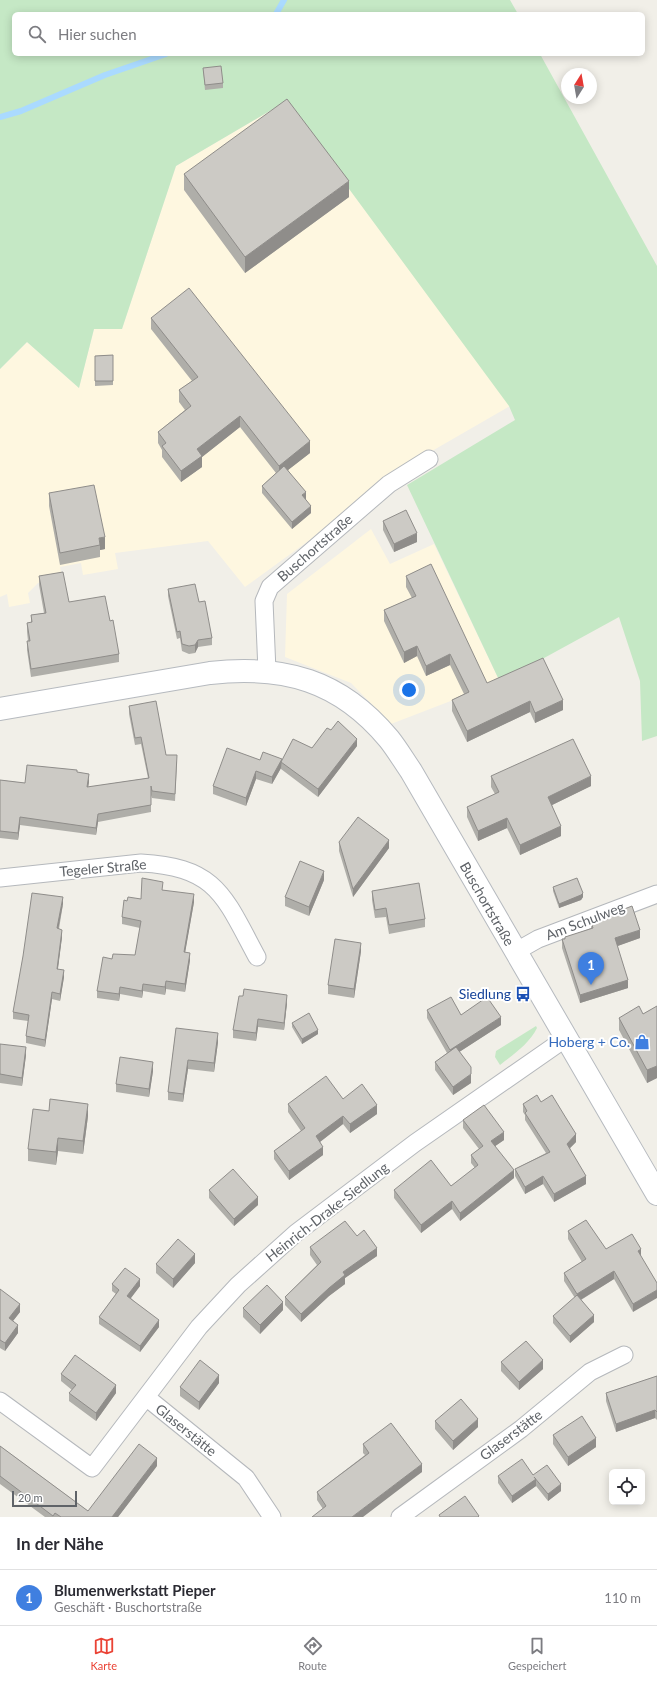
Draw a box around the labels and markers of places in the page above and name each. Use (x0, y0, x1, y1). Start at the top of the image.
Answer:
pin: 1 (578, 952, 604, 985)
place label: Siedlung (459, 985, 511, 1002)
bus stop icon: Siedlung (514, 985, 532, 1003)
place label: Hoberg + Co. (548, 1033, 630, 1050)
shop icon: Hoberg + Co. (633, 1033, 651, 1051)

